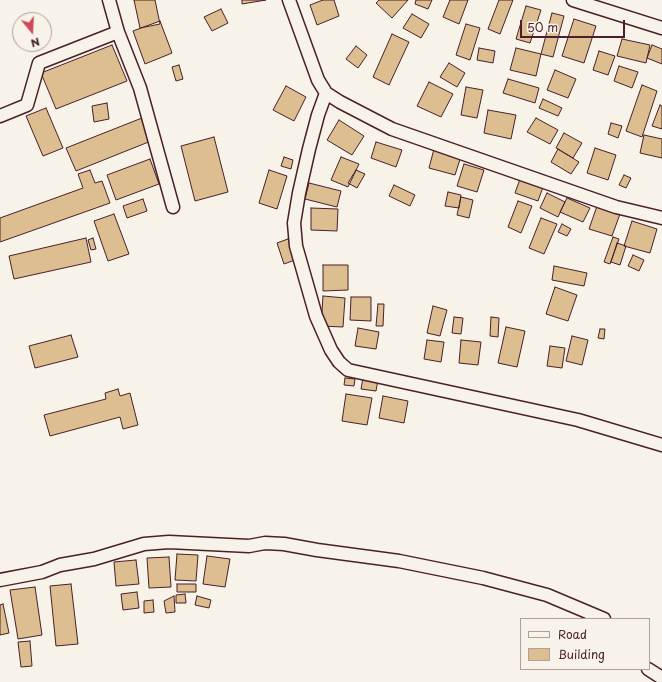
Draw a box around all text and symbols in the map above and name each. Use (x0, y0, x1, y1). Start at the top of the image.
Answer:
north arrow (12, 12, 52, 52)
scale bar (522, 12, 627, 38)
text: 50 m (527, 18, 558, 36)
text: N (29, 34, 42, 52)
legend (520, 618, 650, 670)
text: Road (558, 625, 587, 643)
text: Building (558, 645, 605, 663)

